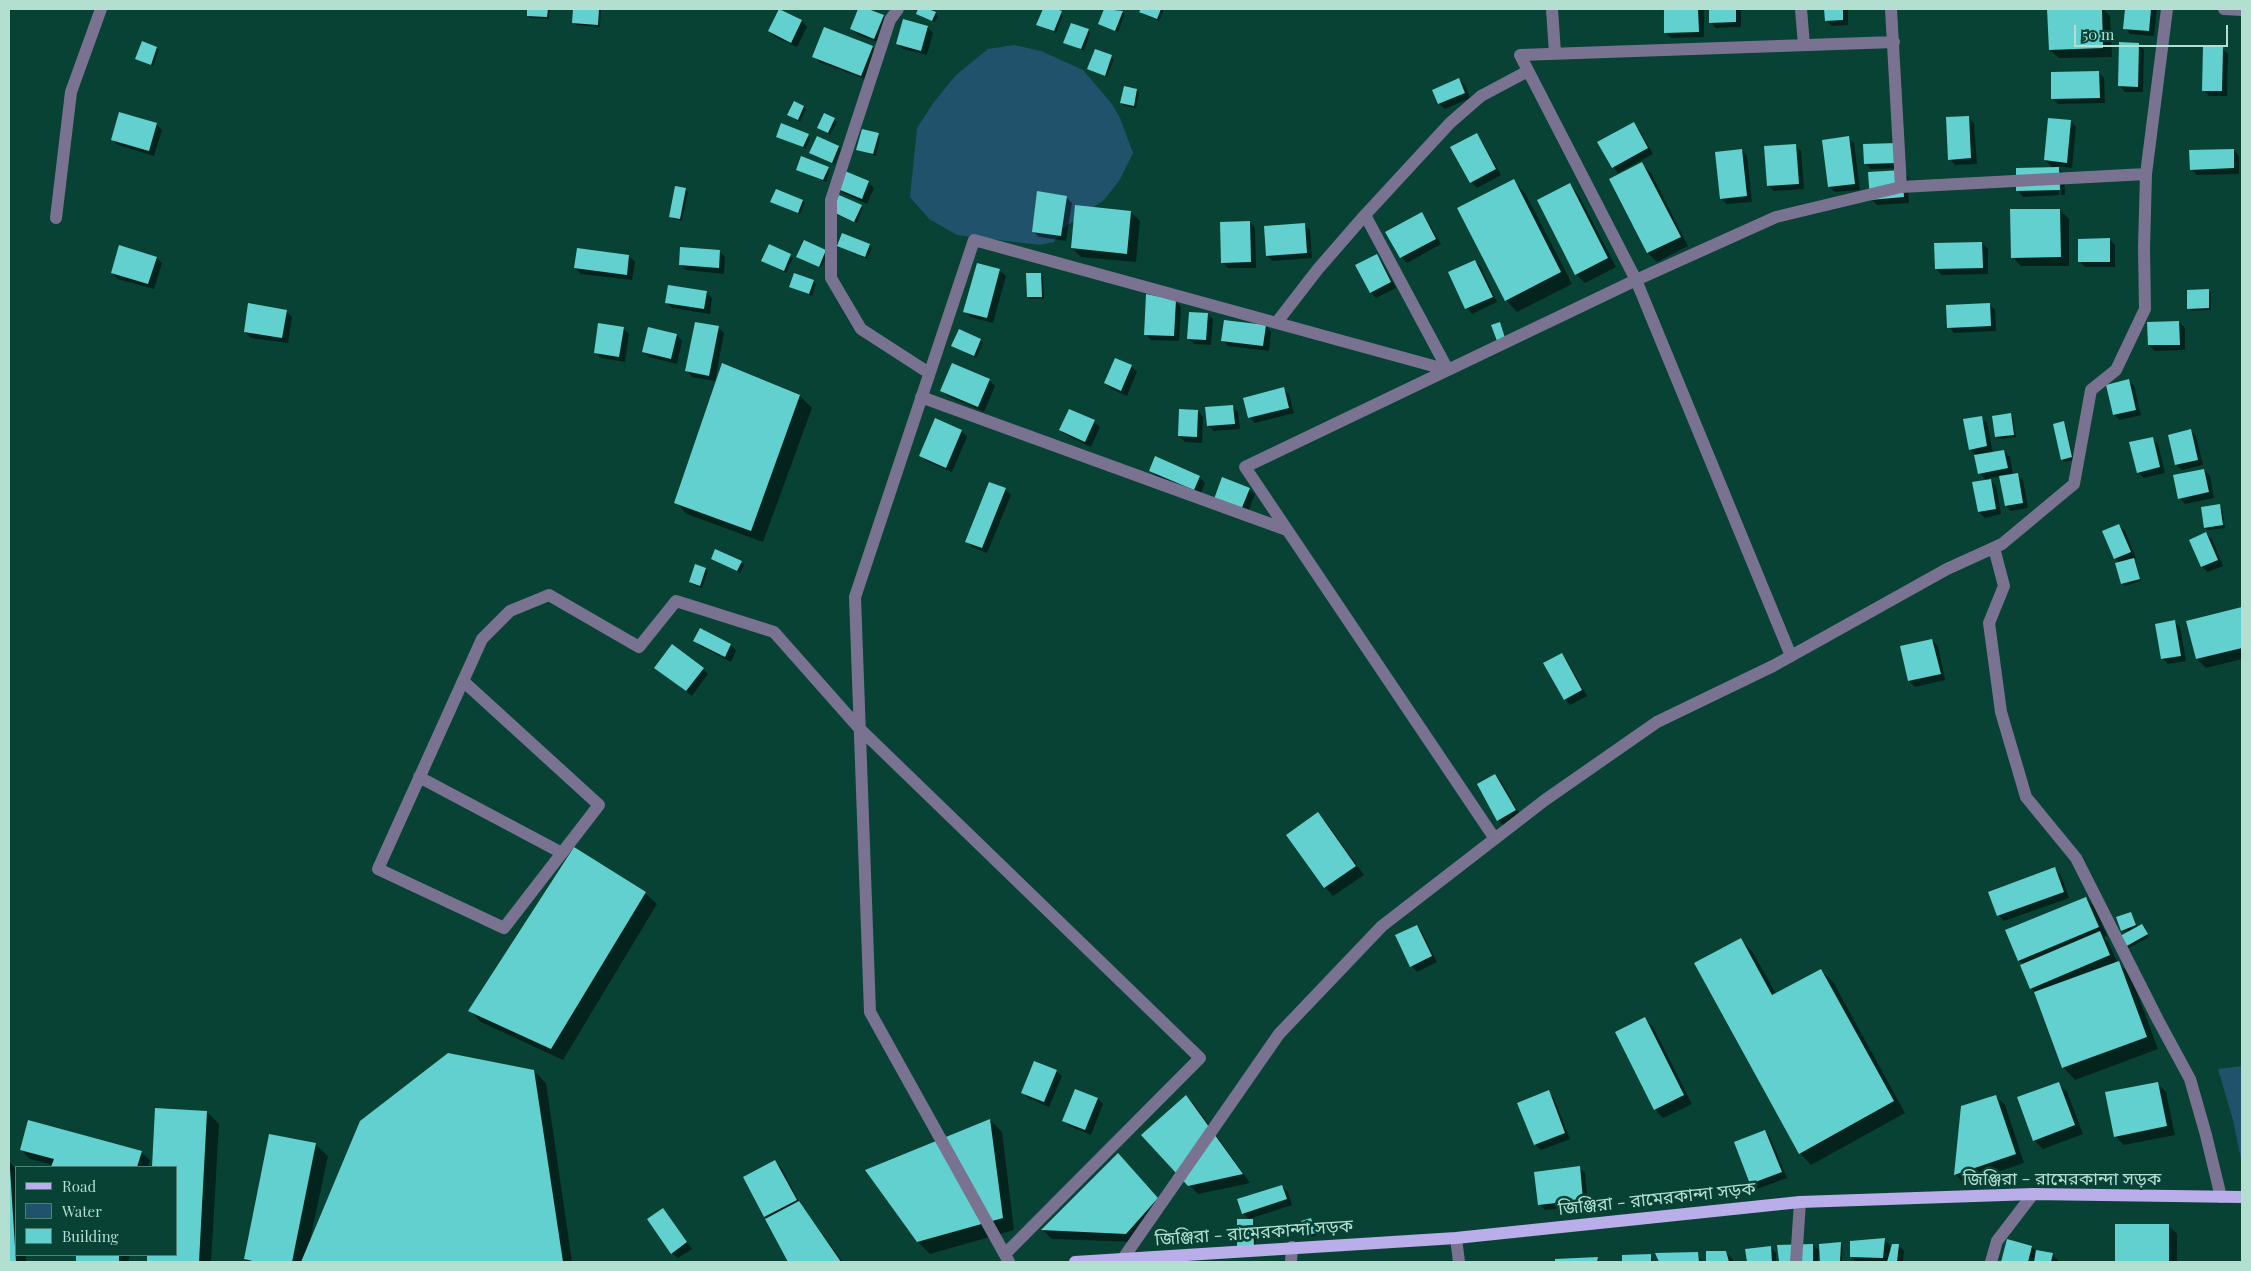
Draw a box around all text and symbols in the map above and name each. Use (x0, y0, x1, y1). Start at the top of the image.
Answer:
scale bar (2076, 15, 2230, 47)
text: 50 m (2082, 24, 2114, 44)
legend (15, 1166, 178, 1256)
street label: জিঞ্জিরা - রামেরকান্দা সড়ক (1963, 1168, 2161, 1190)
text: Road (62, 1176, 96, 1196)
street label: জিঞ্জিরা - রামেরকান্দা সড়ক (1557, 1178, 1757, 1220)
text: Water (62, 1201, 102, 1221)
street label: জিঞ্জিরা - রামেরকান্দা সড়ক (1154, 1215, 1354, 1251)
text: Building (62, 1226, 118, 1246)

